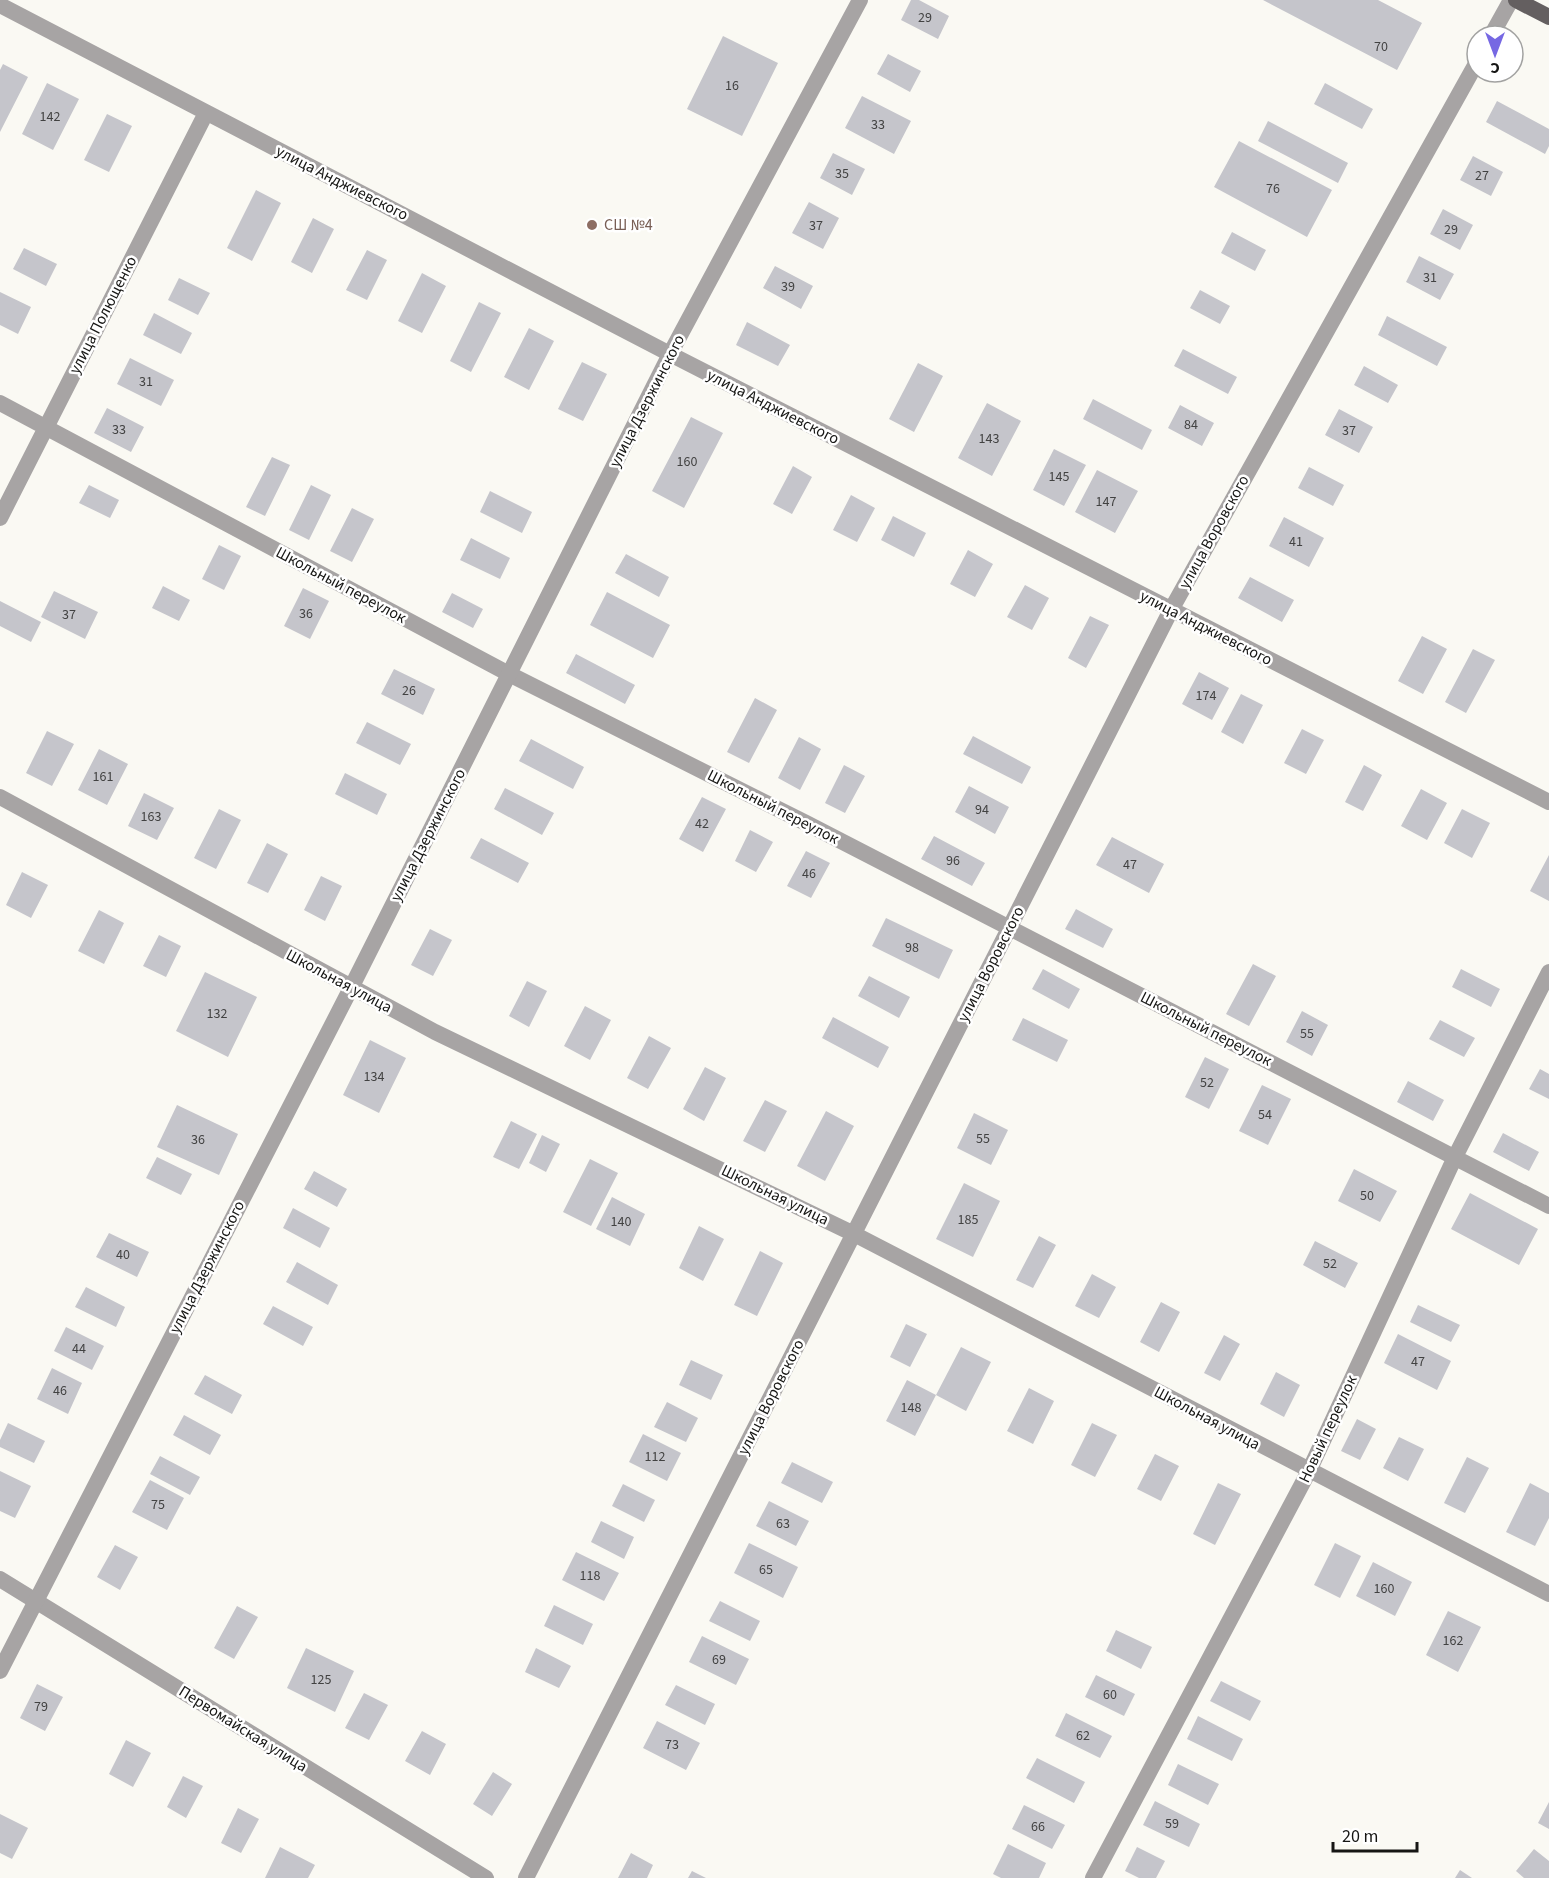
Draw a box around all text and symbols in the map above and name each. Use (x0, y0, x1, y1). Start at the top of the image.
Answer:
house number: 29 (918, 8, 932, 28)
north arrow (1465, 24, 1525, 84)
house number: 70 (1374, 37, 1388, 57)
text: С (1490, 57, 1500, 79)
house number: 16 (725, 76, 739, 96)
house number: 142 (40, 107, 60, 127)
house number: 33 (871, 115, 885, 135)
street label: улица Анджиевского (272, 140, 412, 226)
house number: 35 (835, 164, 849, 184)
house number: 27 (1475, 166, 1489, 186)
house number: 76 (1266, 179, 1280, 199)
place label: СШ №4 (604, 214, 653, 236)
house number: 37 (809, 216, 823, 236)
marker: СШ №4 (585, 218, 599, 232)
house number: 29 (1444, 220, 1458, 240)
street label: улица Полющенко (64, 252, 142, 378)
house number: 31 (1423, 268, 1437, 288)
house number: 39 (781, 277, 795, 297)
street label: улица Дзержинского (604, 331, 690, 471)
street label: улица Анджиевского (703, 364, 843, 450)
house number: 31 (139, 372, 153, 392)
house number: 84 (1184, 415, 1198, 435)
house number: 33 (112, 420, 126, 440)
house number: 37 (1342, 421, 1356, 441)
house number: 143 (979, 429, 999, 449)
house number: 160 (677, 452, 697, 472)
house number: 145 (1049, 467, 1069, 487)
street label: улица Воровского (1174, 471, 1254, 593)
house number: 147 (1096, 492, 1116, 512)
house number: 41 (1289, 532, 1303, 552)
street label: Школьный переулок (272, 541, 410, 629)
street label: улица Анджиевского (1136, 585, 1276, 671)
house number: 36 (299, 604, 313, 624)
house number: 37 (62, 605, 76, 625)
house number: 26 (402, 681, 416, 701)
house number: 174 (1196, 686, 1216, 706)
street label: Школьный переулок (703, 764, 843, 850)
street label: улица Дзержинского (385, 765, 471, 905)
house number: 161 (93, 767, 113, 787)
house number: 94 (975, 800, 989, 820)
house number: 163 (141, 807, 161, 827)
house number: 42 (695, 814, 709, 834)
house number: 96 (946, 851, 960, 871)
house number: 47 (1123, 855, 1137, 875)
house number: 46 (802, 864, 816, 884)
street label: улица Воровского (952, 902, 1030, 1026)
house number: 98 (905, 938, 919, 958)
street label: Школьная улица (282, 944, 396, 1018)
street label: Школьный переулок (1136, 986, 1276, 1072)
house number: 132 (207, 1004, 227, 1024)
house number: 55 (1300, 1024, 1314, 1044)
house number: 134 (364, 1067, 384, 1087)
house number: 52 (1200, 1073, 1214, 1093)
house number: 54 (1258, 1105, 1272, 1125)
house number: 55 (976, 1129, 990, 1149)
house number: 36 (191, 1130, 205, 1150)
street label: Школьная улица (718, 1159, 832, 1231)
house number: 50 (1360, 1186, 1374, 1206)
street label: улица Дзержинского (164, 1197, 250, 1337)
house number: 185 (958, 1210, 978, 1230)
house number: 140 (611, 1212, 631, 1232)
house number: 40 (116, 1245, 130, 1265)
house number: 52 (1323, 1254, 1337, 1274)
street label: улица Воровского (732, 1335, 810, 1459)
house number: 44 (72, 1339, 86, 1359)
house number: 47 (1411, 1352, 1425, 1372)
street label: Новый переулок (1293, 1372, 1363, 1486)
house number: 46 (53, 1381, 67, 1401)
street label: Школьная улица (1150, 1381, 1264, 1455)
house number: 148 (901, 1398, 921, 1418)
house number: 112 (645, 1447, 665, 1467)
house number: 75 (151, 1495, 165, 1515)
house number: 63 (776, 1514, 790, 1534)
house number: 65 (759, 1560, 773, 1580)
house number: 118 (580, 1566, 600, 1586)
house number: 160 (1374, 1579, 1394, 1599)
house number: 162 (1443, 1631, 1463, 1651)
house number: 69 (712, 1650, 726, 1670)
house number: 125 (311, 1670, 331, 1690)
street label: Первомайская улица (175, 1681, 311, 1777)
house number: 60 (1103, 1685, 1117, 1705)
house number: 79 (34, 1697, 48, 1717)
house number: 62 (1076, 1726, 1090, 1746)
house number: 73 (665, 1735, 679, 1755)
house number: 59 (1165, 1814, 1179, 1834)
scale bar (1333, 1815, 1417, 1853)
house number: 66 (1031, 1817, 1045, 1837)
text: 20 m (1342, 1824, 1378, 1849)

